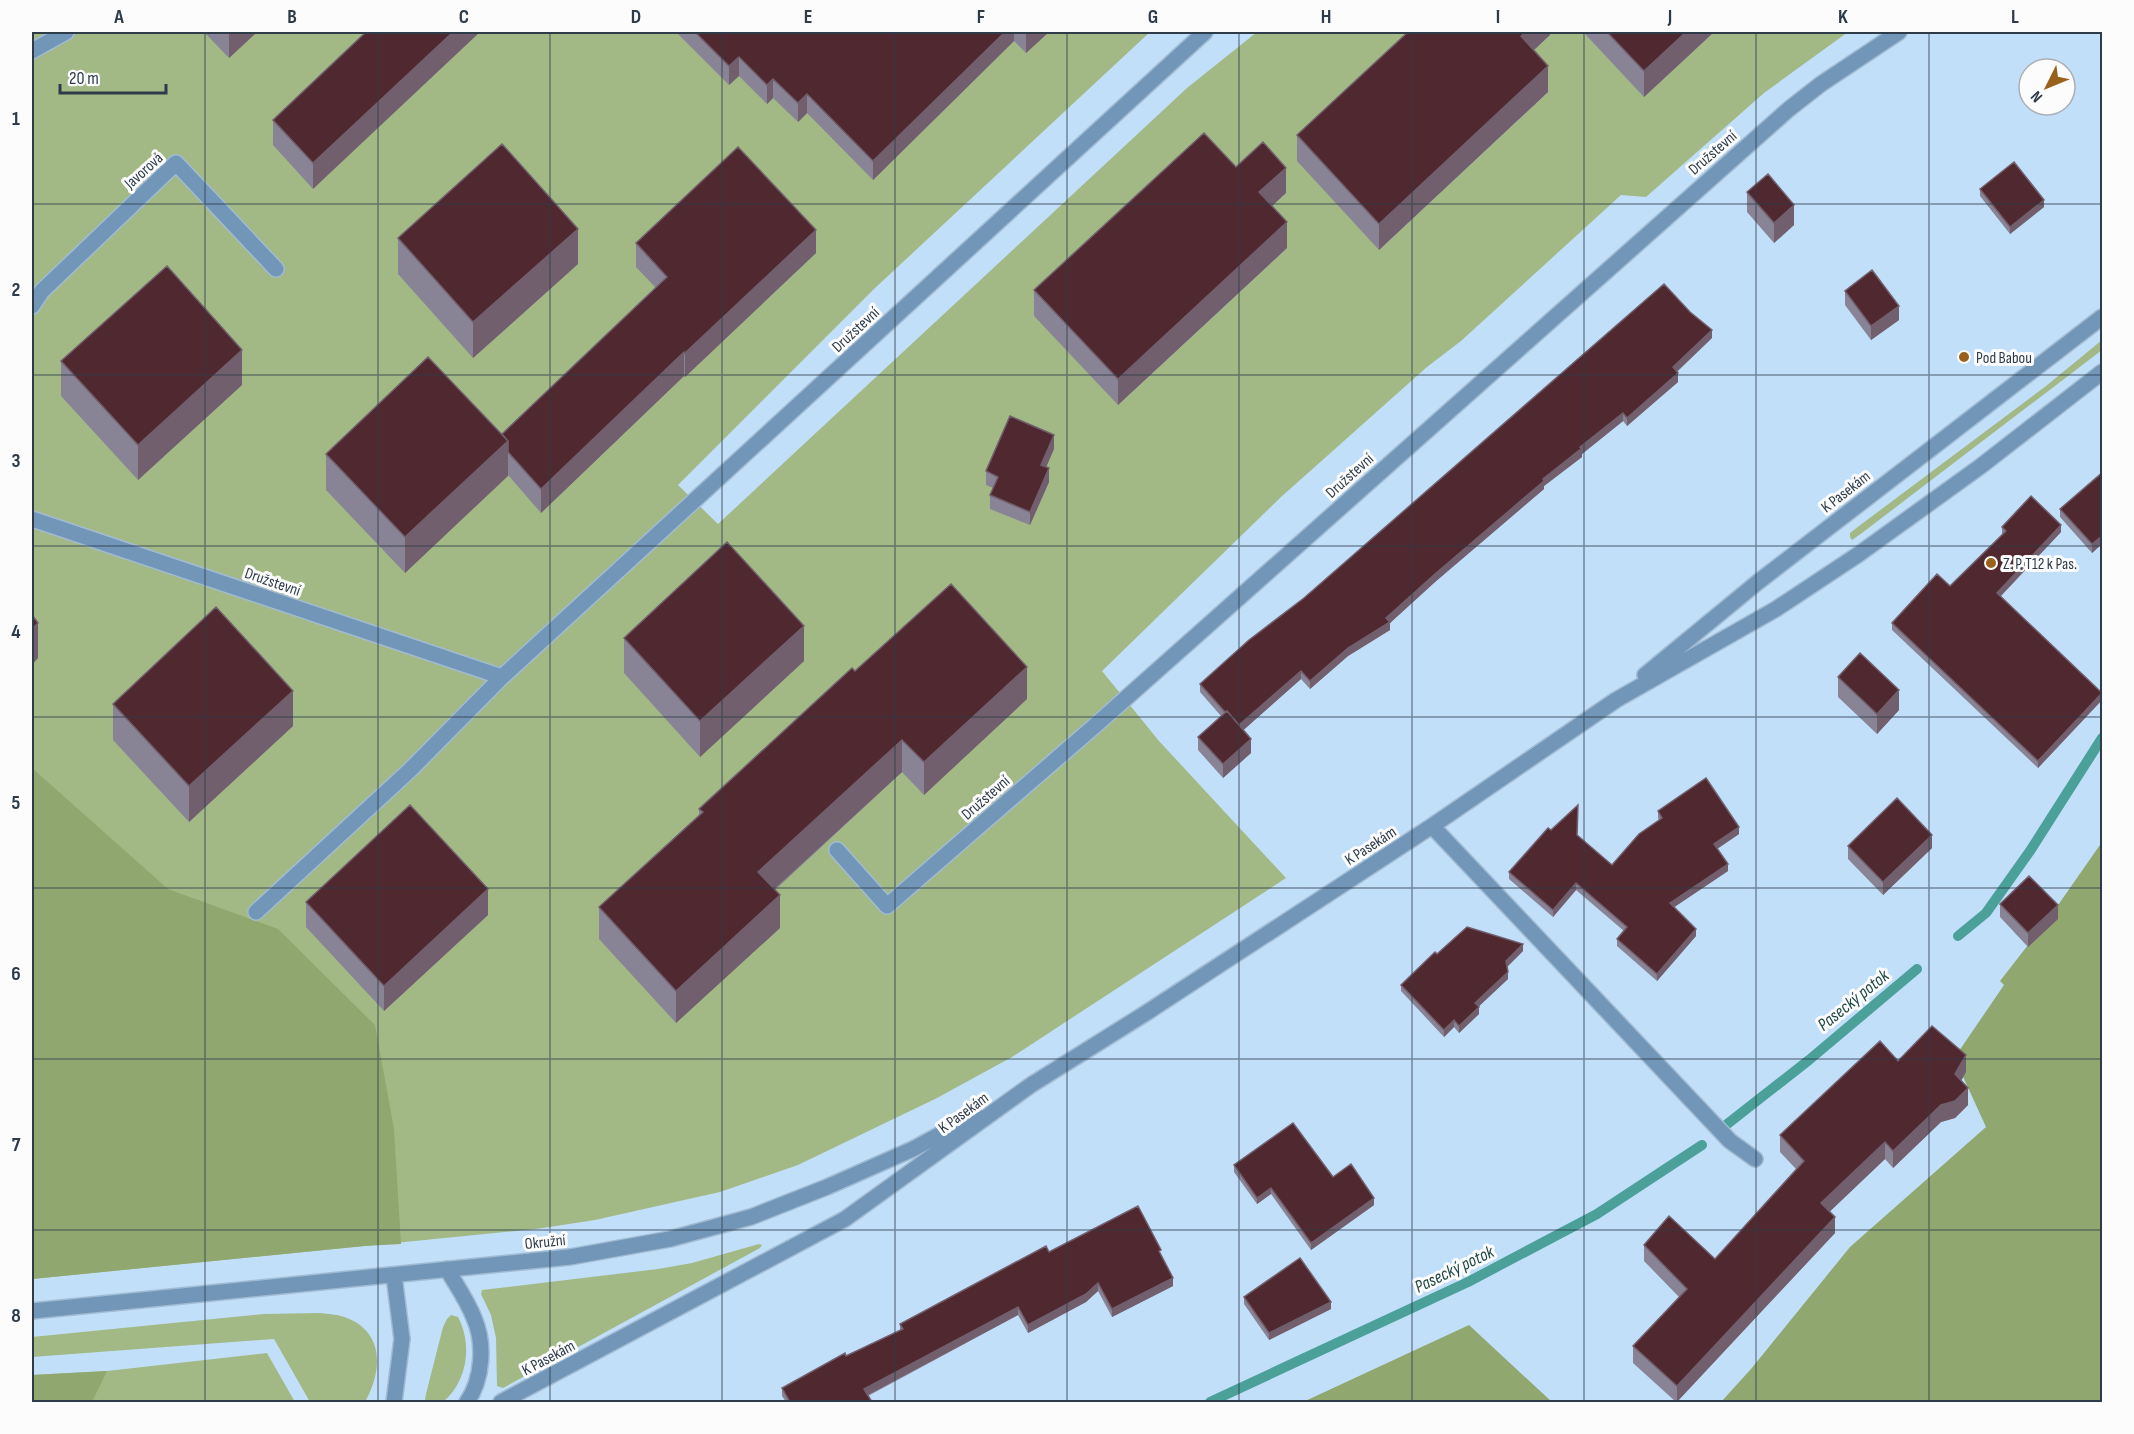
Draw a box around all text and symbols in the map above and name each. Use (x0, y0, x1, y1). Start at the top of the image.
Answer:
text: A (113, 5, 124, 29)
text: B (287, 5, 297, 29)
text: C (459, 5, 469, 29)
text: D (631, 5, 641, 29)
text: E (804, 5, 812, 29)
text: F (977, 5, 985, 29)
text: G (1148, 5, 1158, 29)
text: H (1321, 5, 1331, 29)
text: I (1496, 5, 1500, 29)
text: J (1667, 5, 1672, 29)
text: K (1838, 5, 1848, 29)
text: L (2011, 5, 2019, 29)
scale bar (60, 57, 166, 95)
north arrow (2017, 57, 2077, 117)
text: 20 m (69, 68, 99, 89)
text: N (2027, 87, 2047, 106)
text: 1 (12, 107, 20, 131)
street label: Družstevní (1685, 127, 1741, 179)
street label: Javorová (120, 149, 167, 194)
text: 2 (12, 278, 20, 302)
street label: Družstevní (828, 303, 884, 357)
place label: Pod Babou (1976, 349, 2032, 368)
marker: Pod Babou (1957, 350, 1971, 364)
text: 3 (12, 449, 21, 473)
street label: Družstevní (1322, 450, 1378, 502)
street label: K Pasekám (1818, 467, 1874, 517)
place label: Z. P. T12 k Pas. (2003, 555, 2077, 574)
marker: Z. P. T12 k Pas. (1984, 556, 1998, 570)
street label: Družstevní (242, 564, 303, 601)
text: 4 (11, 620, 21, 644)
street label: Družstevní (958, 772, 1014, 824)
text: 5 (12, 791, 21, 815)
street label: K Pasekám (1342, 823, 1400, 870)
text: 6 (11, 962, 21, 986)
water label: Pasecký potok (1814, 965, 1894, 1035)
street label: K Pasekám (935, 1089, 993, 1138)
text: 7 (12, 1133, 21, 1157)
street label: Okružní (524, 1231, 566, 1254)
water label: Pasecký potok (1411, 1241, 1498, 1298)
text: 8 (11, 1304, 21, 1328)
street label: K Pasekám (519, 1336, 578, 1380)

